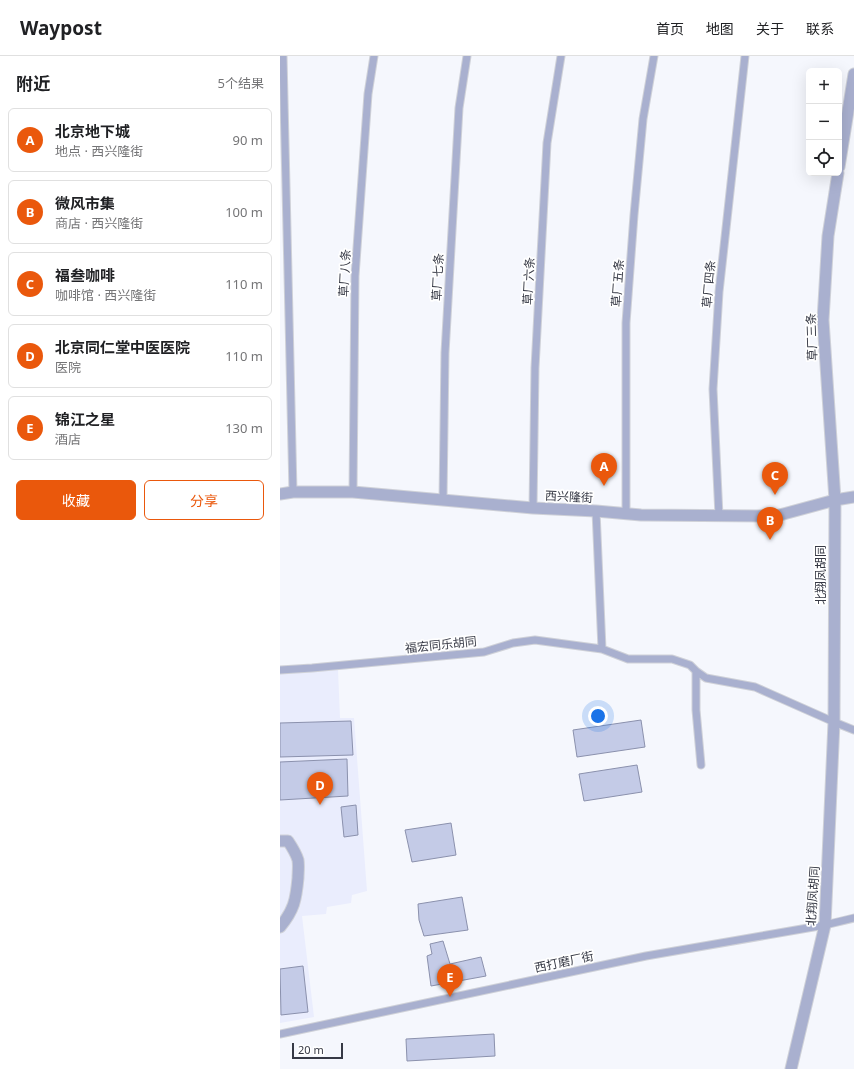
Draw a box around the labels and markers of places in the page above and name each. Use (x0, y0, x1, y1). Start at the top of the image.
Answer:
pin: A (591, 453, 617, 486)
pin: C (762, 462, 788, 495)
pin: B (757, 507, 783, 540)
pin: D (307, 772, 333, 805)
pin: E (437, 964, 463, 997)

